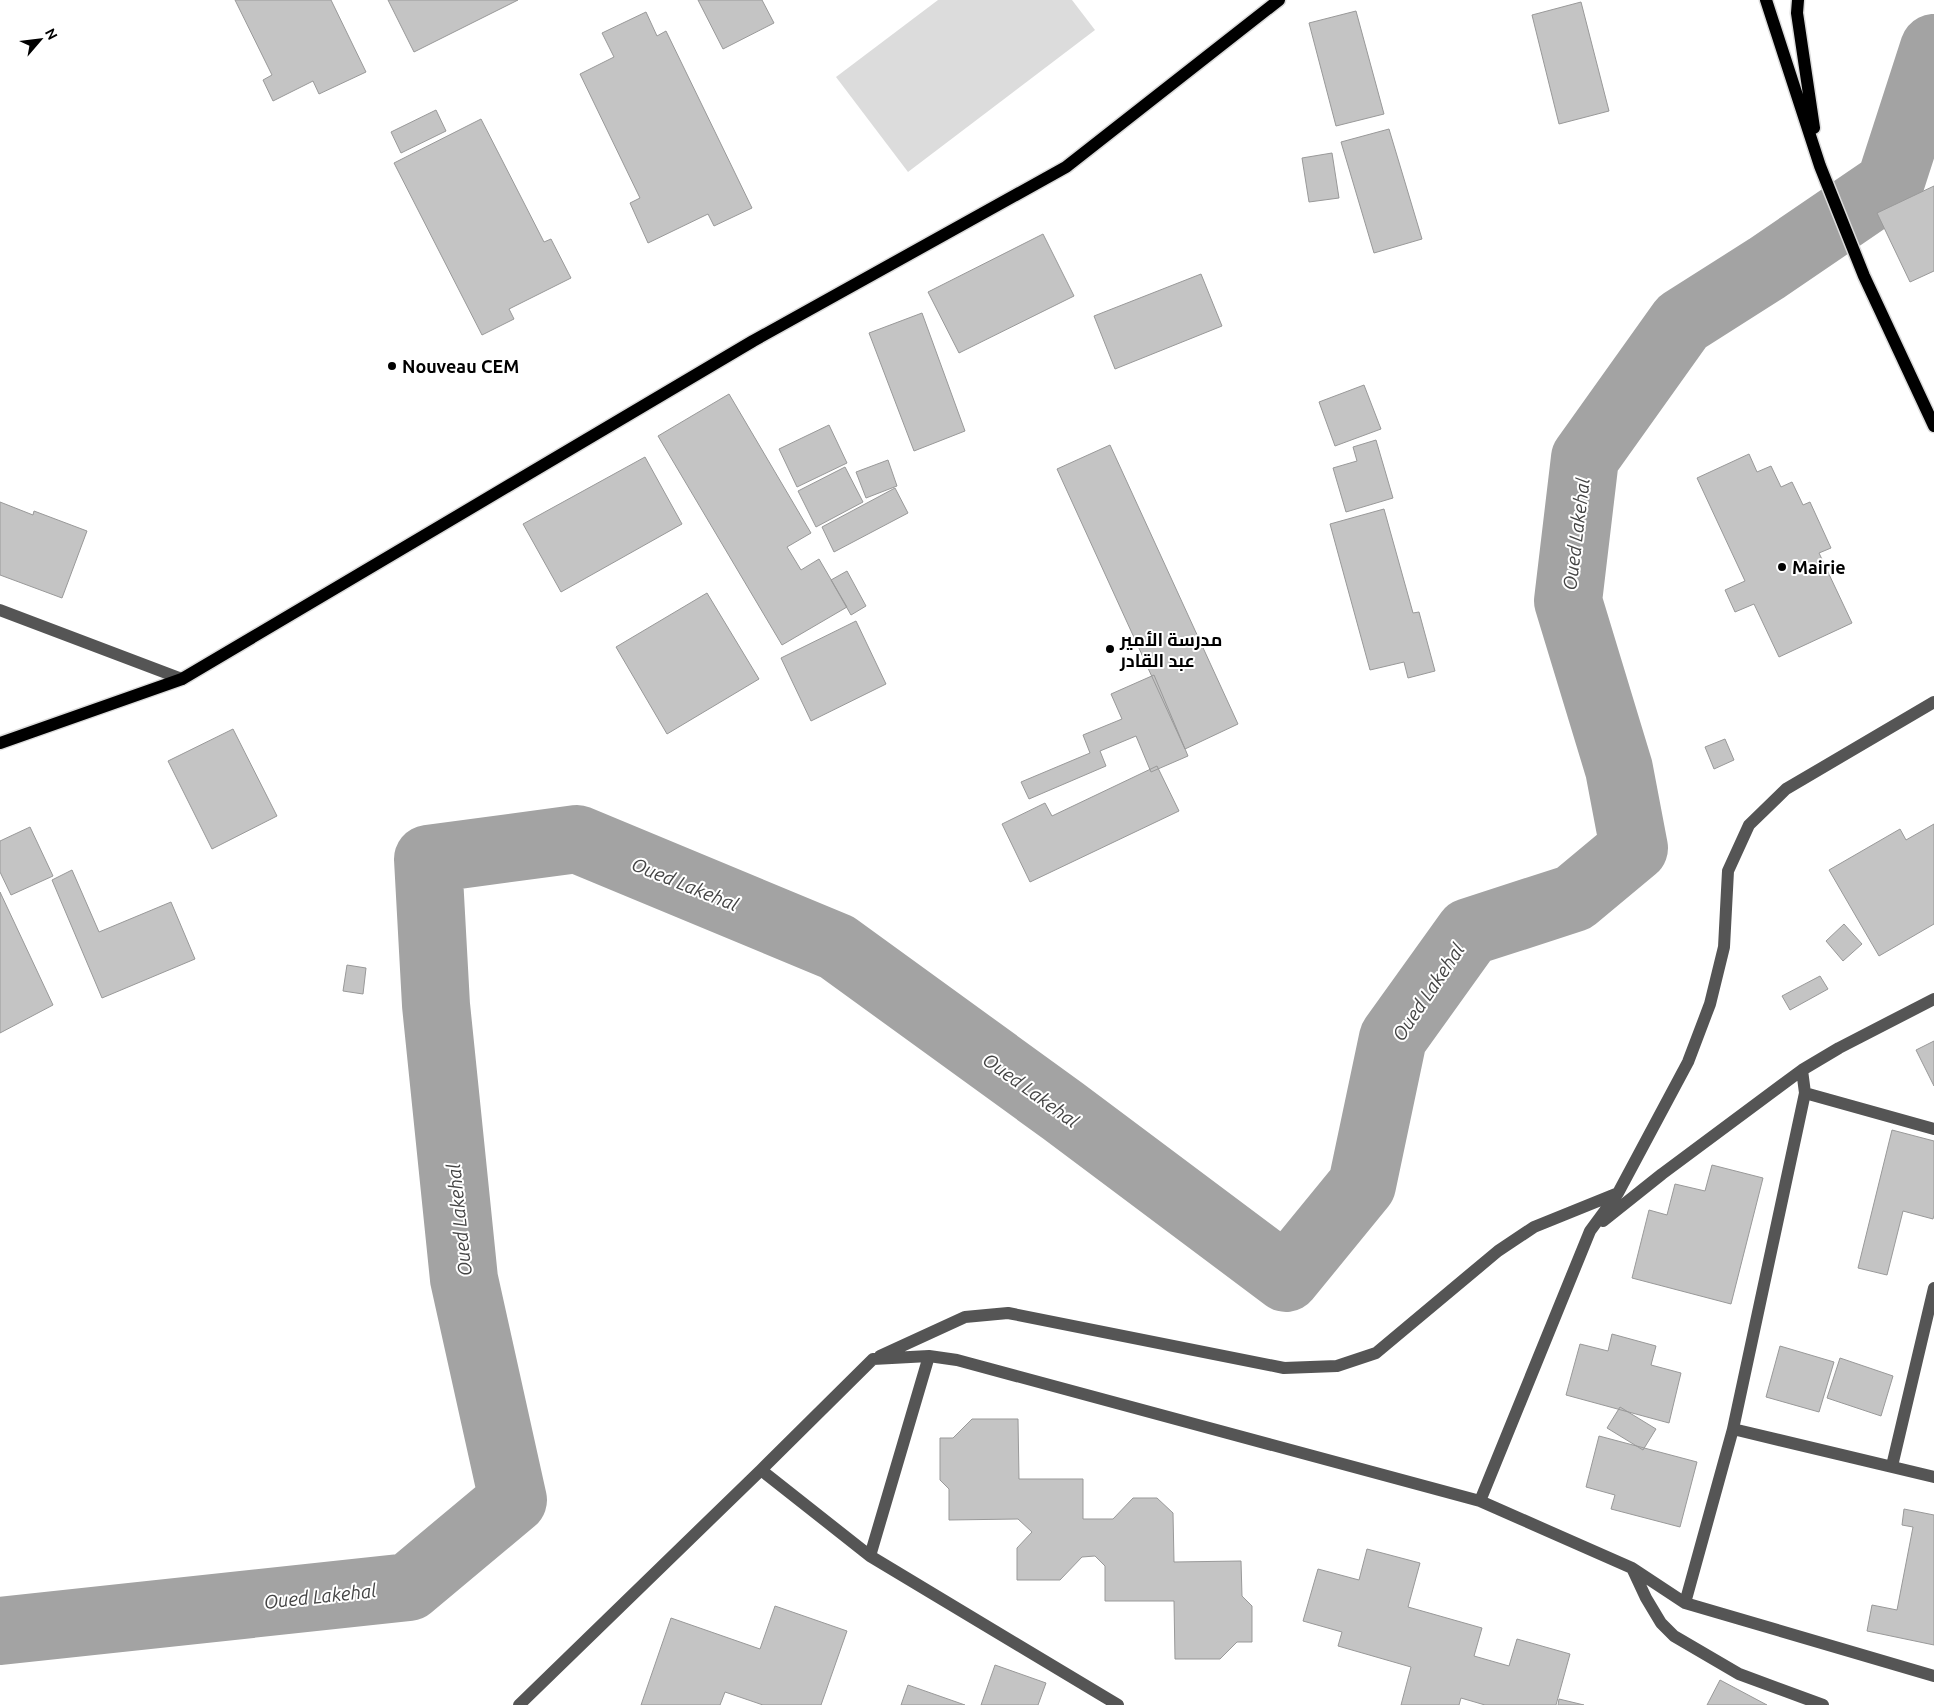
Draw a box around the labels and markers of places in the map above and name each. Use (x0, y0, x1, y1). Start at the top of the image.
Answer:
place label: Nouveau CEM (402, 356, 519, 376)
marker: Nouveau CEM (386, 360, 398, 372)
place label: Mairie (1792, 557, 1846, 577)
marker: Mairie (1776, 561, 1788, 573)
place label: مدرسة الأمير عبد القادر (1119, 629, 1222, 671)
marker: مدرسة الأمير عبد القادر (1104, 643, 1116, 655)

